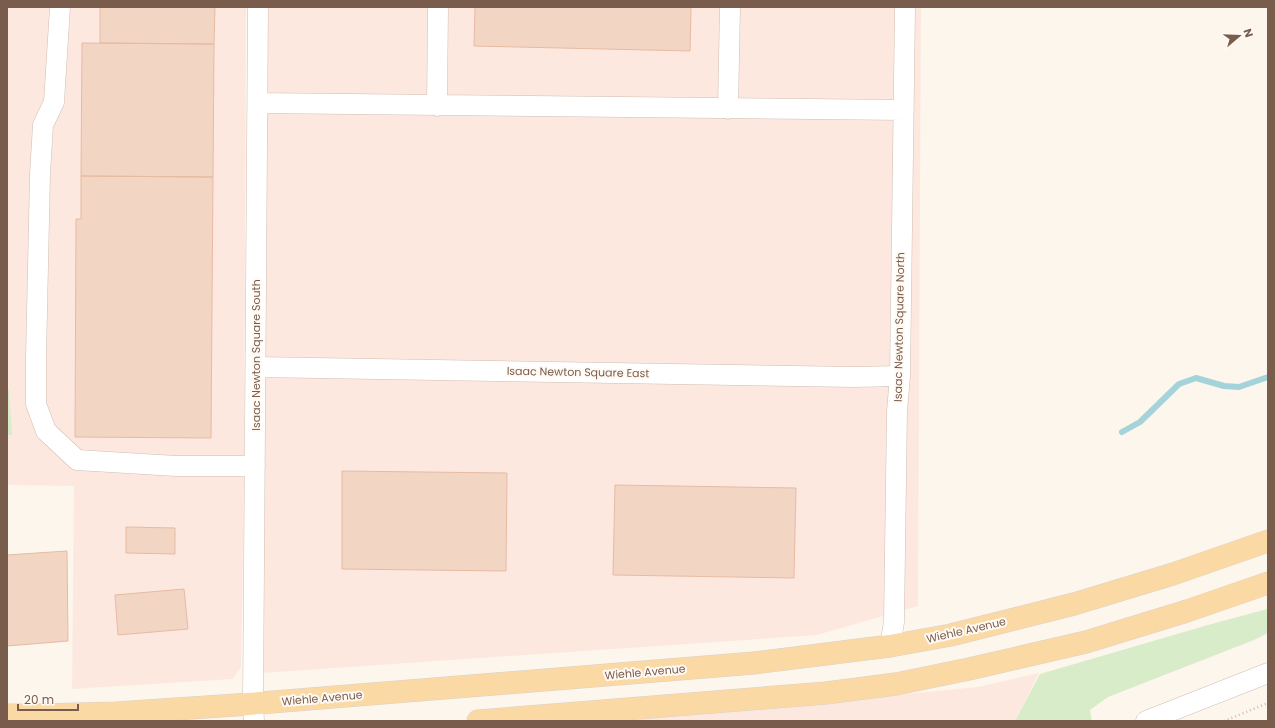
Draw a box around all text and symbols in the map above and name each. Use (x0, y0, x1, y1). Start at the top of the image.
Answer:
north arrow (1219, 16, 1259, 56)
text: N (1240, 26, 1257, 39)
street label: Isaac Newton Square North (890, 252, 908, 402)
street label: Isaac Newton Square South (248, 279, 264, 431)
street label: Isaac Newton Square East (507, 363, 649, 381)
street label: Wiehle Avenue (925, 613, 1007, 647)
street label: Wiehle Avenue (604, 660, 686, 684)
scale bar (18, 686, 78, 712)
street label: Wiehle Avenue (281, 686, 363, 710)
text: 20 m (24, 691, 54, 708)

